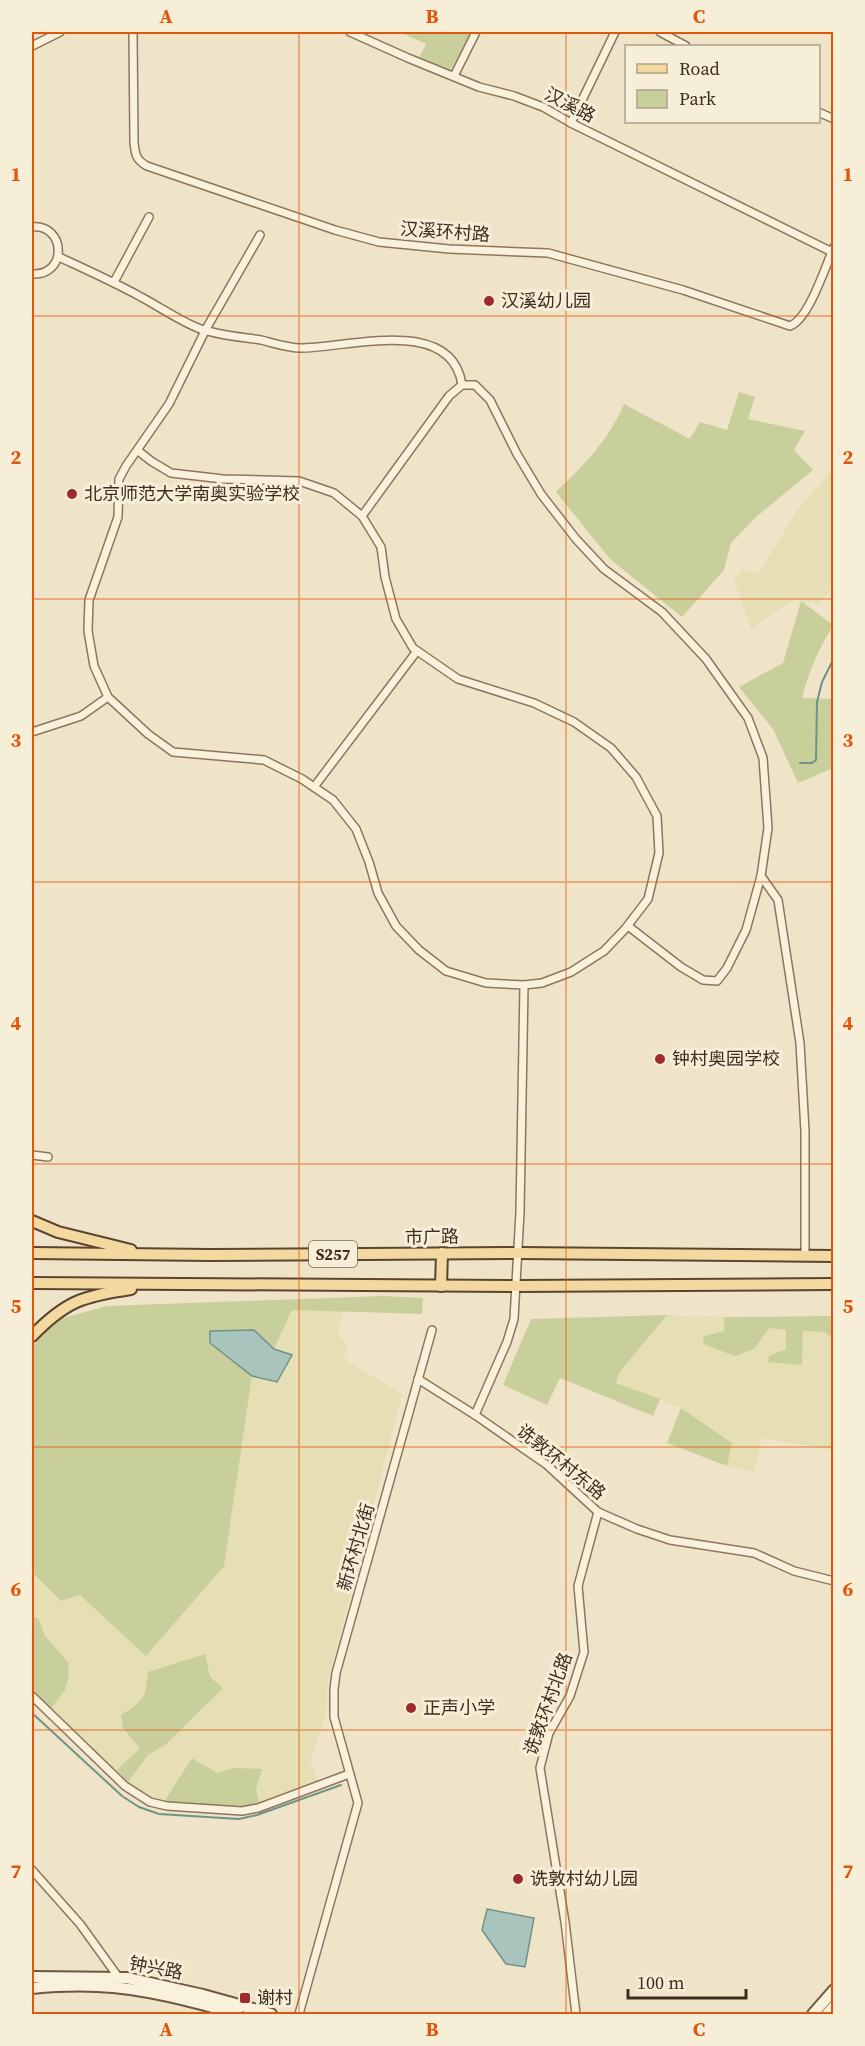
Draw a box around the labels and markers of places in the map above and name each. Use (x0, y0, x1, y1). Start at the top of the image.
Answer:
place label: 汉溪幼儿园 (501, 288, 591, 313)
marker: 汉溪幼儿园 (482, 294, 496, 308)
place label: 北京师范大学南奥实验学校 (84, 481, 300, 506)
marker: 北京师范大学南奥实验学校 (65, 487, 79, 501)
place label: 钟村奥园学校 (672, 1046, 780, 1071)
marker: 钟村奥园学校 (653, 1052, 667, 1066)
place label: 正声小学 (423, 1695, 495, 1720)
marker: 正声小学 (404, 1701, 418, 1715)
place label: 诜敦村幼儿园 (530, 1866, 638, 1891)
marker: 诜敦村幼儿园 (511, 1872, 525, 1886)
place label: 谢村 (257, 1985, 293, 2010)
marker: 谢村 (238, 1991, 252, 2005)

